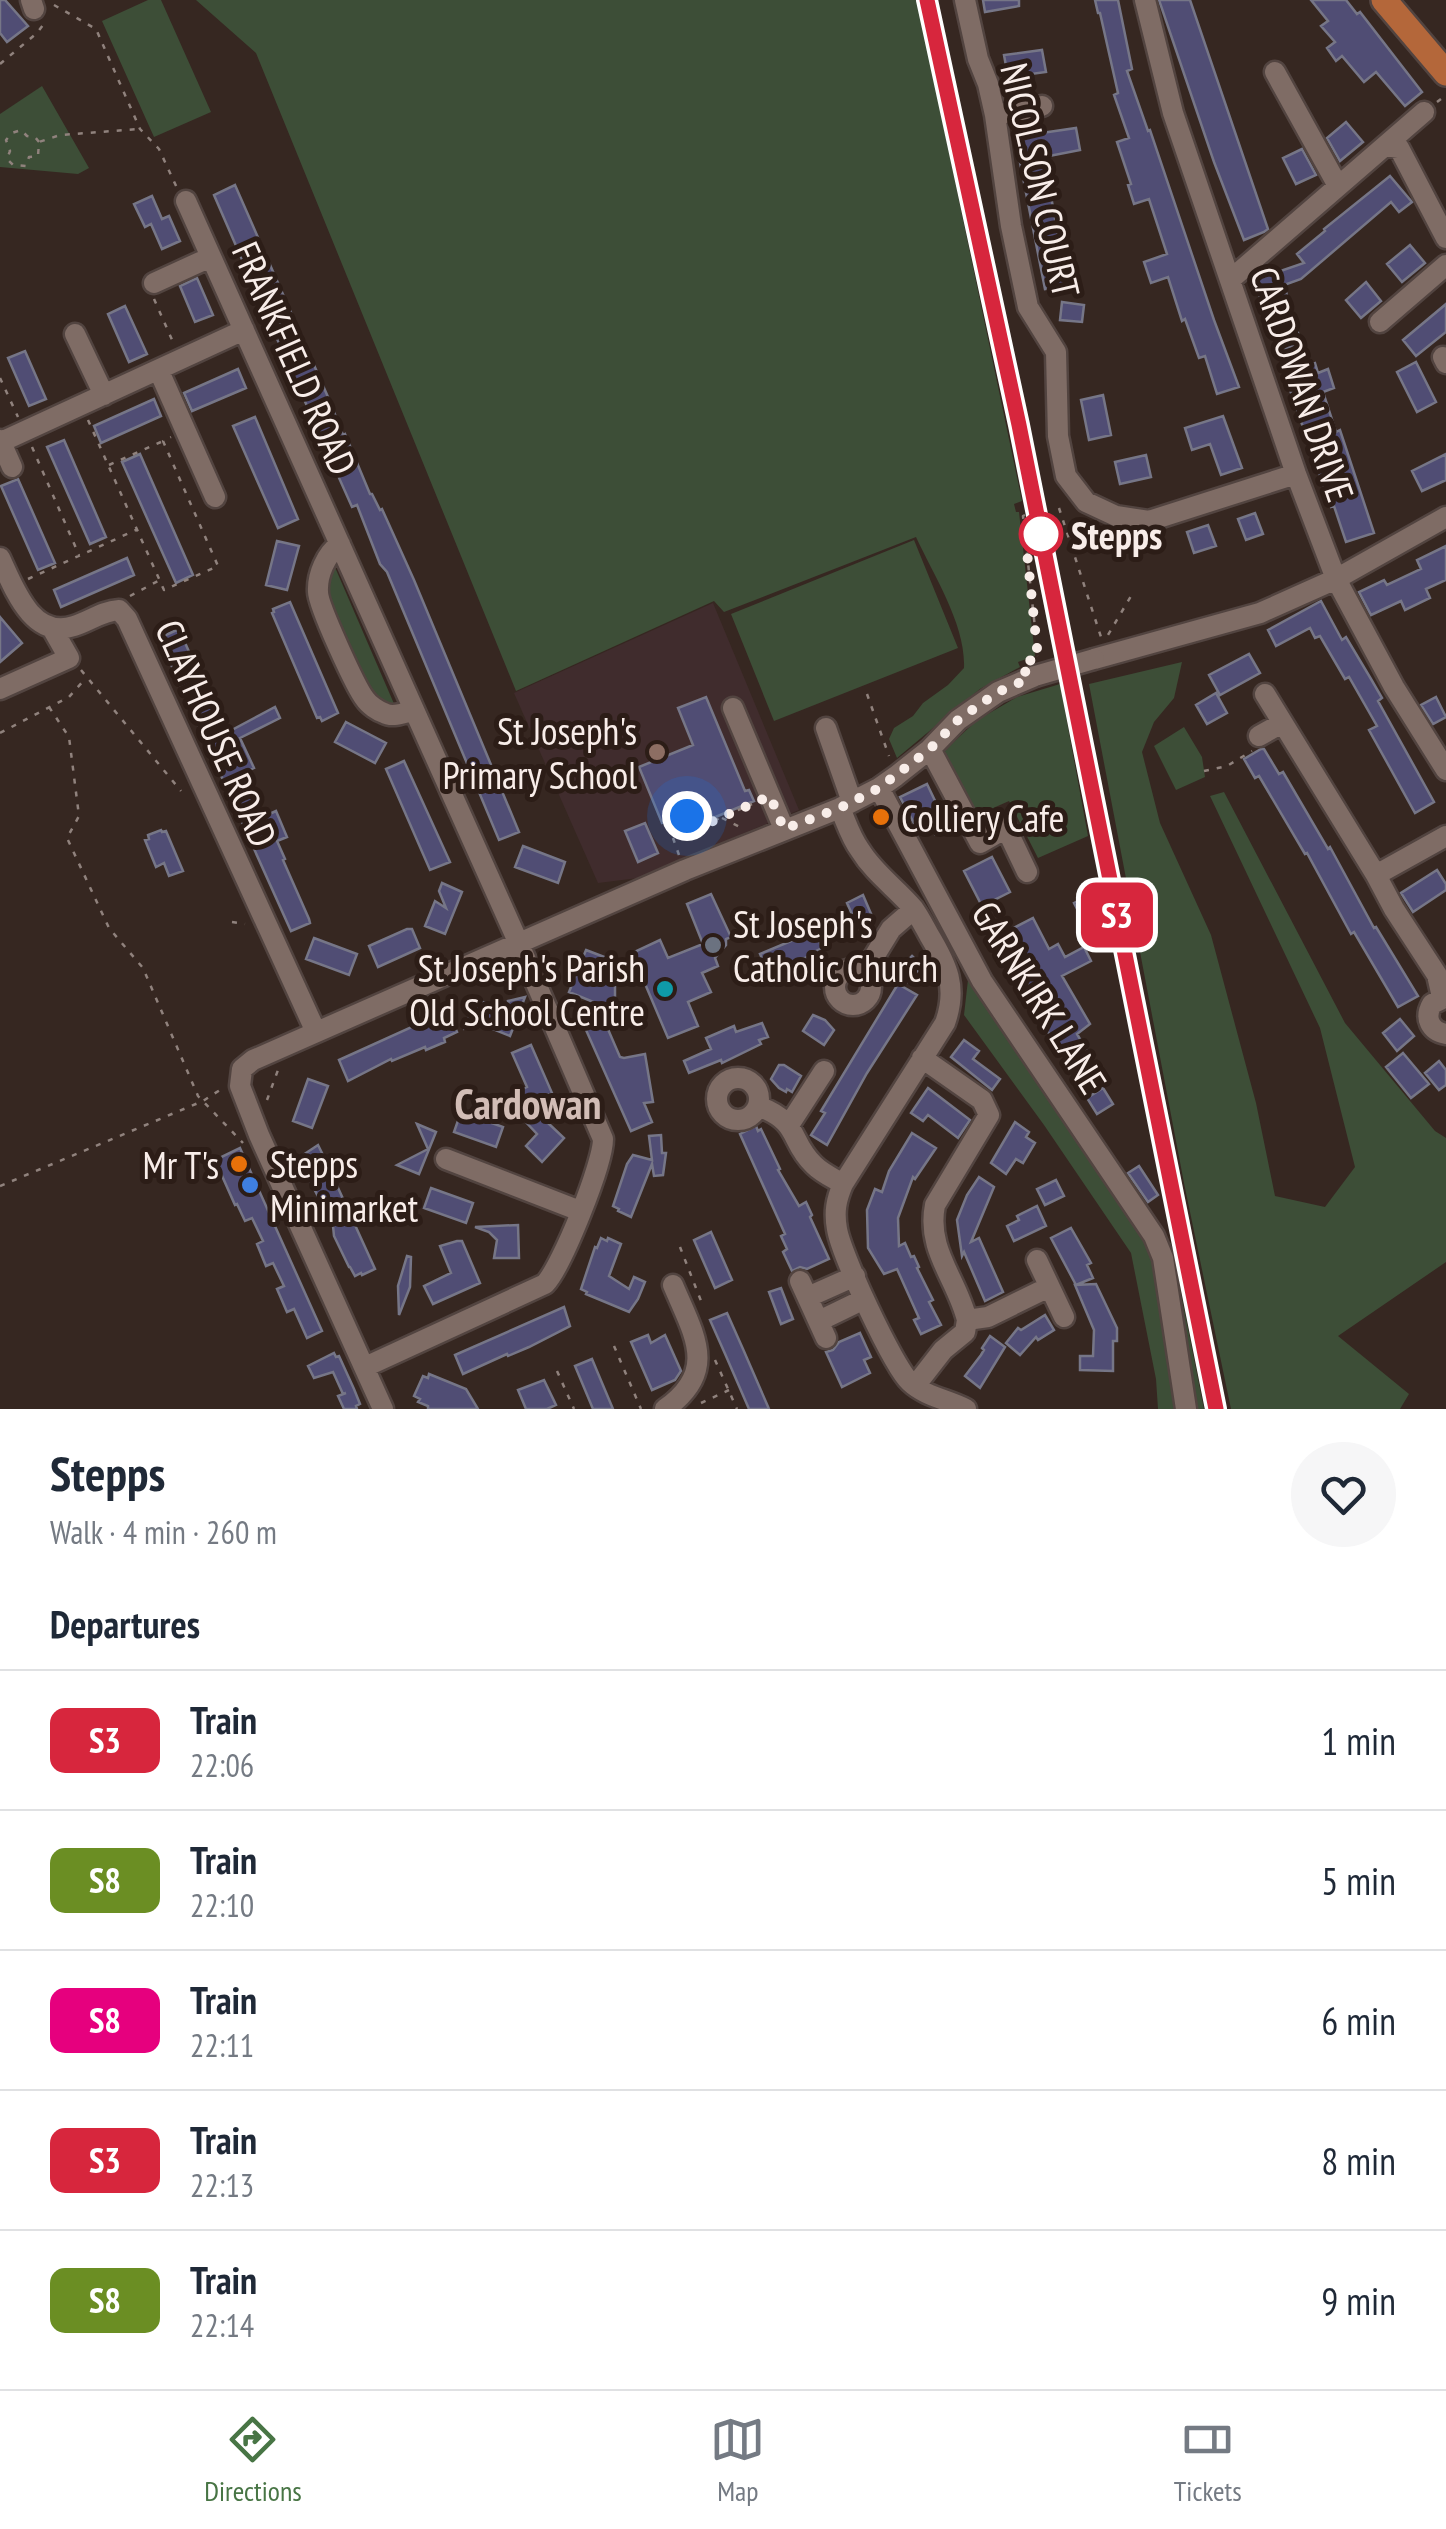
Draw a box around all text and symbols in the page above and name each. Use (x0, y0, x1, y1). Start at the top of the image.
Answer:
street label: NICOLSON COURT (990, 58, 1092, 302)
street label: FRANKFIELD ROAD (222, 234, 368, 482)
street label: CARDOWAN DRIVE (1240, 260, 1366, 508)
place label: Stepps (1071, 510, 1162, 559)
marker: Stepps (1020, 513, 1062, 555)
street label: CLAYHOUSE ROAD (145, 612, 289, 854)
place label: St Joseph's Primary School (442, 706, 637, 799)
marker: St Joseph's Primary School (646, 741, 668, 763)
your location (662, 791, 712, 841)
place label: Colliery Cafe (901, 793, 1064, 842)
marker: Colliery Cafe (870, 806, 892, 828)
line badge: S3 (1072, 882, 1162, 948)
street label: GARNKIRK LANE (962, 892, 1118, 1102)
text: S3 (1101, 892, 1133, 938)
place label: St Joseph's Catholic Church (733, 899, 938, 992)
marker: St Joseph's Catholic Church (702, 934, 724, 956)
place label: St Joseph's Parish Old School Centre (409, 943, 645, 1036)
marker: St Joseph's Parish Old School Centre (654, 978, 676, 1000)
district label: Cardowan (455, 1076, 601, 1131)
place label: Stepps Minimarket (270, 1139, 419, 1232)
place label: Mr T's (143, 1140, 219, 1189)
marker: Mr T's (228, 1153, 250, 1175)
marker: Stepps Minimarket (239, 1174, 261, 1196)
text: Stepps (50, 1442, 165, 1504)
button: heart (1291, 1442, 1396, 1547)
text: Walk · 4 min · 260 m (50, 1511, 277, 1553)
text: Departures (50, 1599, 200, 1648)
text: Train (190, 1695, 257, 1744)
text: 1 min (1321, 1716, 1396, 1765)
text: S3 (89, 1717, 121, 1763)
text: 22:06 (190, 1744, 254, 1786)
text: Train (190, 1835, 257, 1884)
text: 5 min (1321, 1856, 1396, 1905)
text: S8 (89, 1857, 121, 1903)
text: 22:10 (190, 1884, 254, 1926)
text: Train (190, 1975, 257, 2024)
text: 6 min (1321, 1996, 1396, 2045)
text: S8 (89, 1997, 121, 2043)
text: 22:11 (190, 2024, 254, 2066)
text: Train (190, 2115, 257, 2164)
text: 8 min (1321, 2136, 1396, 2185)
text: S3 (89, 2137, 121, 2183)
text: 22:13 (190, 2164, 254, 2206)
text: Train (190, 2255, 257, 2304)
text: 9 min (1321, 2276, 1396, 2325)
text: S8 (89, 2277, 121, 2323)
text: 22:14 (190, 2304, 254, 2346)
tab: Directions (204, 2412, 302, 2509)
tab: Map (710, 2412, 765, 2509)
tab: Tickets (1174, 2412, 1242, 2509)

